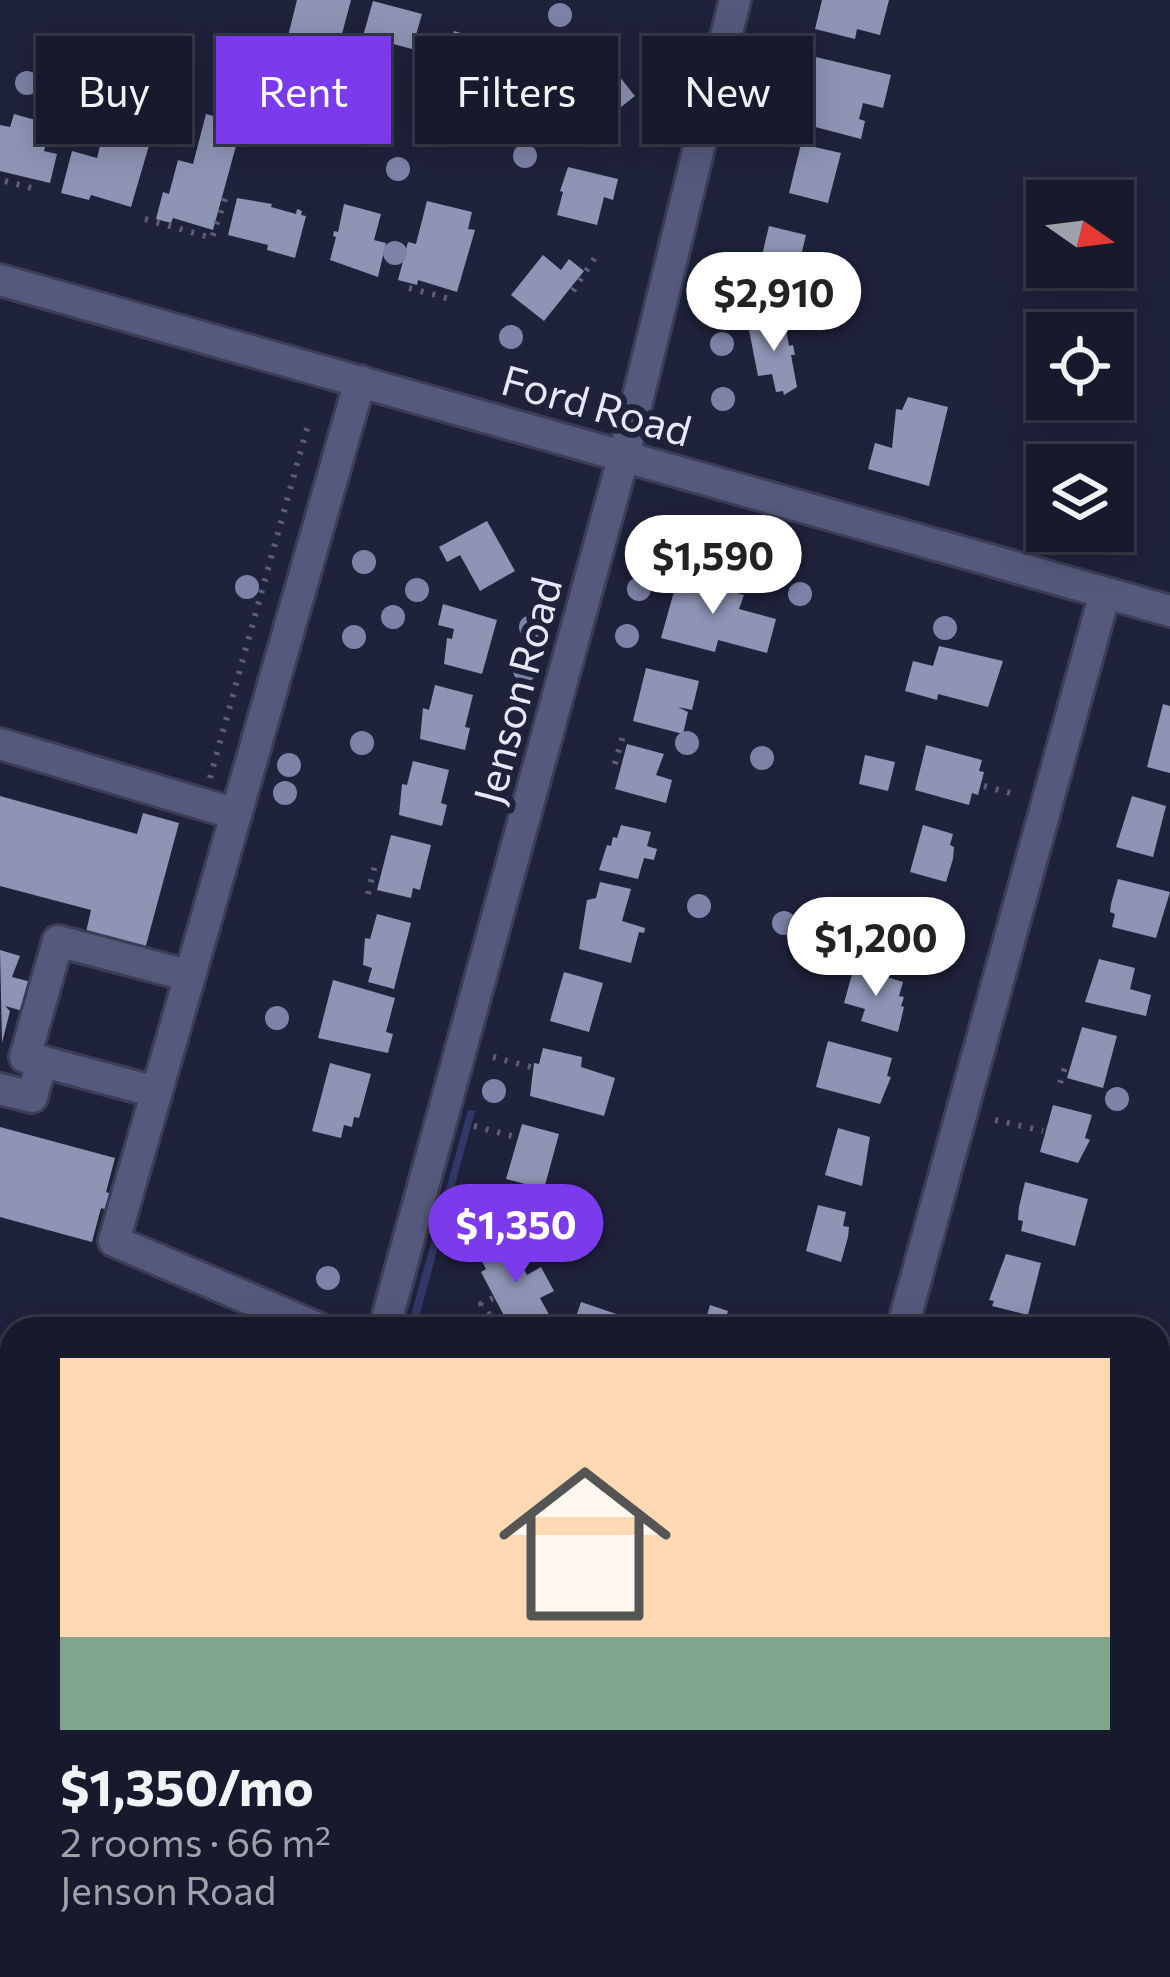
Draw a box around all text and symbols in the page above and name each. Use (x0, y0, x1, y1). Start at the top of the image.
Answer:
chip: Buy (36, 36, 192, 144)
chip: Rent (216, 36, 391, 144)
chip: Filters (415, 36, 618, 144)
chip: New (642, 36, 813, 144)
north arrow (1026, 180, 1134, 288)
map controls (1026, 180, 1134, 552)
pin: $2,910 (676, 252, 872, 354)
text: $2,910 (713, 267, 835, 315)
button: locate (1026, 312, 1134, 420)
street label: Ford Road (496, 352, 698, 456)
button: layers (1026, 444, 1134, 552)
pin: $1,590 (615, 515, 811, 617)
text: $1,590 (652, 530, 774, 578)
street label: Jenson Road (461, 571, 571, 809)
pin: $1,200 (778, 897, 974, 999)
text: $1,200 (814, 912, 938, 960)
pin: $1,350 (418, 1184, 614, 1286)
text: $1,350 (455, 1199, 577, 1247)
icon: home (477, 1436, 693, 1652)
text: $1,350/mo (60, 1754, 314, 1817)
text: 2 rooms · 66 m² (60, 1817, 331, 1865)
text: Jenson Road (60, 1865, 276, 1913)

